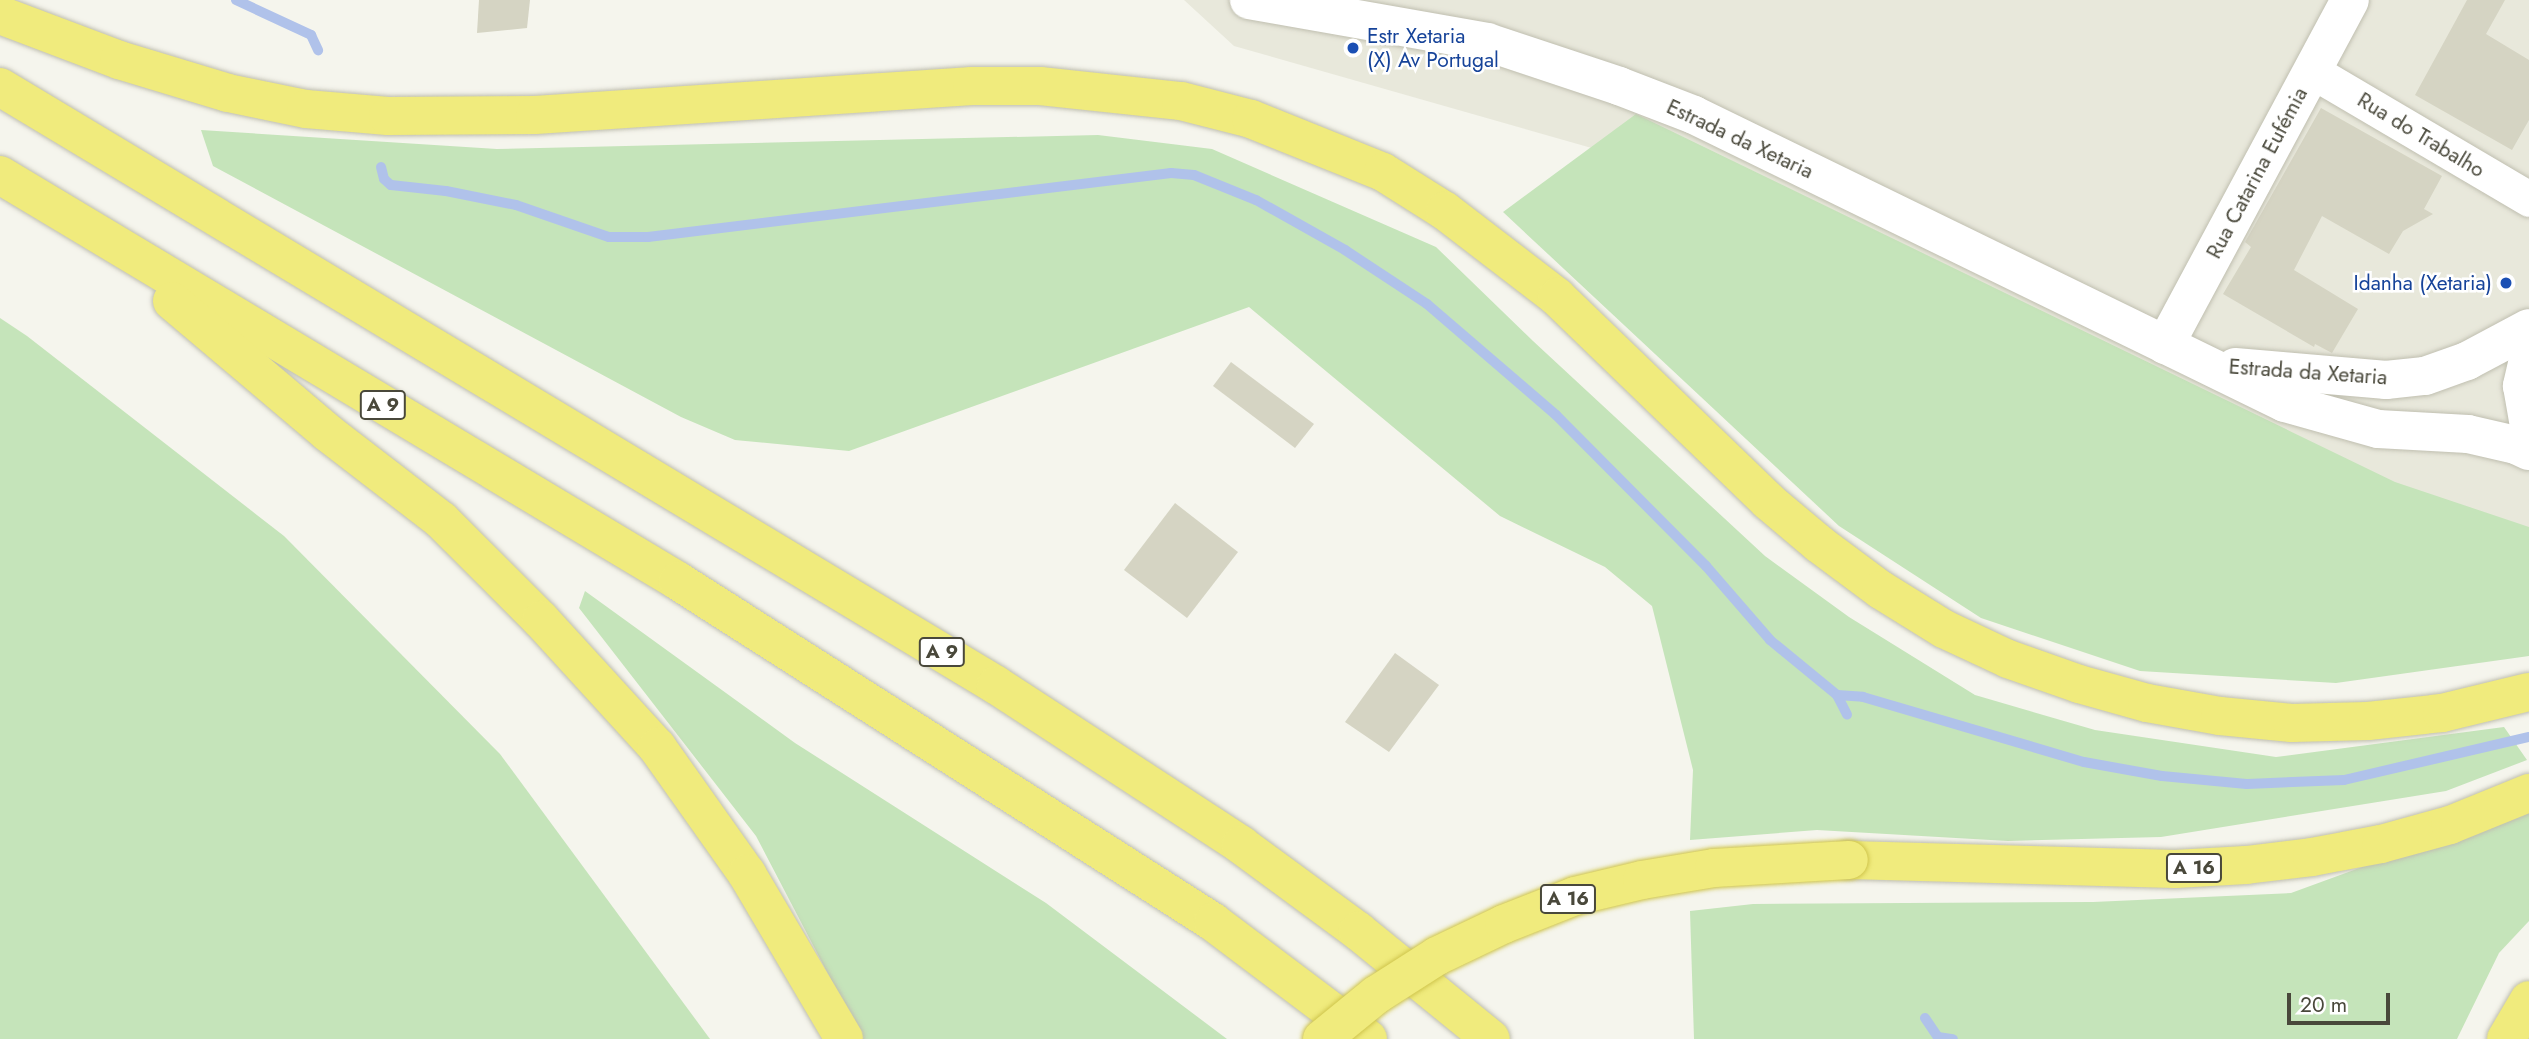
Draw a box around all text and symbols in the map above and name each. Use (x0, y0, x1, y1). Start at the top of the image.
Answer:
place label: Estr Xetaria (X) Av Portugal (1367, 23, 1499, 73)
marker: Estr Xetaria (X) Av Portugal (1345, 40, 1361, 56)
street label: Rua Catarina Eufémia (2201, 83, 2313, 263)
street label: Rua do Trabalho (2353, 87, 2489, 183)
street label: Estrada da Xetaria (1663, 94, 1817, 184)
place label: Idanha (Xetaria) (2354, 270, 2492, 296)
marker: Idanha (Xetaria) (2498, 275, 2514, 291)
street label: Estrada da Xetaria (2228, 354, 2388, 390)
road number: A 9 (358, 390, 408, 420)
road number: A 9 (918, 636, 967, 667)
road number: A 16 (2164, 852, 2224, 884)
road number: A 16 (1538, 884, 1598, 914)
scale bar (2291, 979, 2394, 1023)
text: 20 m (2300, 990, 2347, 1020)

